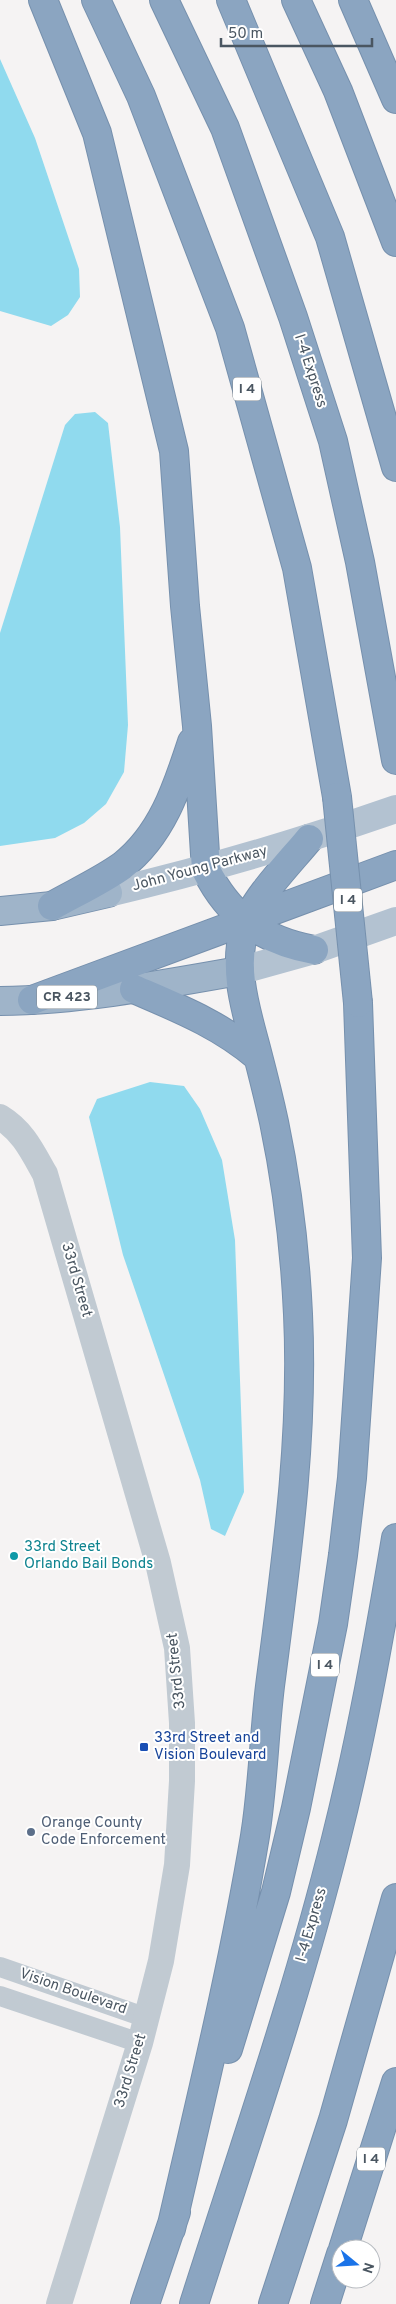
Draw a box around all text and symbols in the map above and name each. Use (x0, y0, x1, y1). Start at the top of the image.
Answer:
scale bar (221, 15, 372, 47)
text: 50 m (228, 25, 263, 44)
street label: I-4 Express (289, 332, 331, 410)
road number: I 4 (233, 378, 261, 400)
street label: John Young Parkway (130, 842, 270, 896)
road number: I 4 (334, 888, 362, 912)
road number: CR 423 (37, 986, 97, 1009)
street label: 33rd Street (56, 1240, 96, 1320)
place label: 33rd Street Orlando Bail Bonds (24, 1538, 153, 1574)
marker: 33rd Street Orlando Bail Bonds (8, 1550, 20, 1562)
street label: 33rd Street (164, 1632, 190, 1710)
road number: I 4 (311, 1654, 339, 1676)
place label: 33rd Street and Vision Boulevard (154, 1729, 267, 1765)
marker: 33rd Street and Vision Boulevard (138, 1741, 150, 1753)
place label: Orange County Code Enforcement (41, 1814, 166, 1850)
marker: Orange County Code Enforcement (25, 1826, 37, 1838)
street label: I-4 Express (292, 1886, 332, 1964)
street label: Vision Boulevard (17, 1965, 129, 2019)
street label: 33rd Street (111, 2032, 151, 2110)
road number: I 4 (357, 2148, 385, 2170)
north arrow (331, 2239, 381, 2289)
text: N (357, 2260, 377, 2275)

